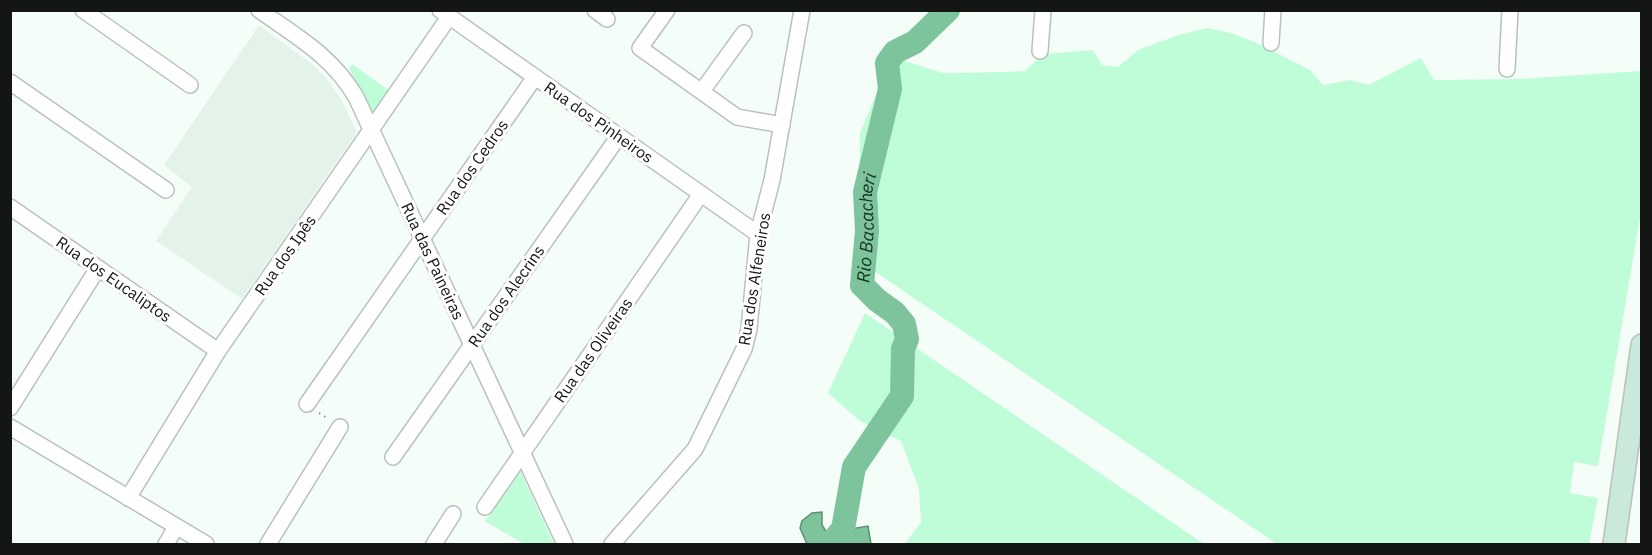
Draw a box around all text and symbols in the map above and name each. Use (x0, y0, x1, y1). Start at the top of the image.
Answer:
street label: Rua dos Pinheiros (541, 77, 657, 167)
street label: Rua dos Cedros (432, 115, 512, 219)
water label: Rio Bacacheri (851, 170, 881, 284)
street label: Rua das Paineiras (397, 199, 469, 323)
street label: Rua dos Ipês (250, 211, 320, 299)
street label: Rua dos Alfeneiros (734, 211, 774, 347)
street label: Rua dos Eucaliptos (52, 232, 176, 326)
street label: Rua dos Alecrins (463, 241, 549, 351)
street label: Rua das Oliveiras (549, 294, 637, 406)

